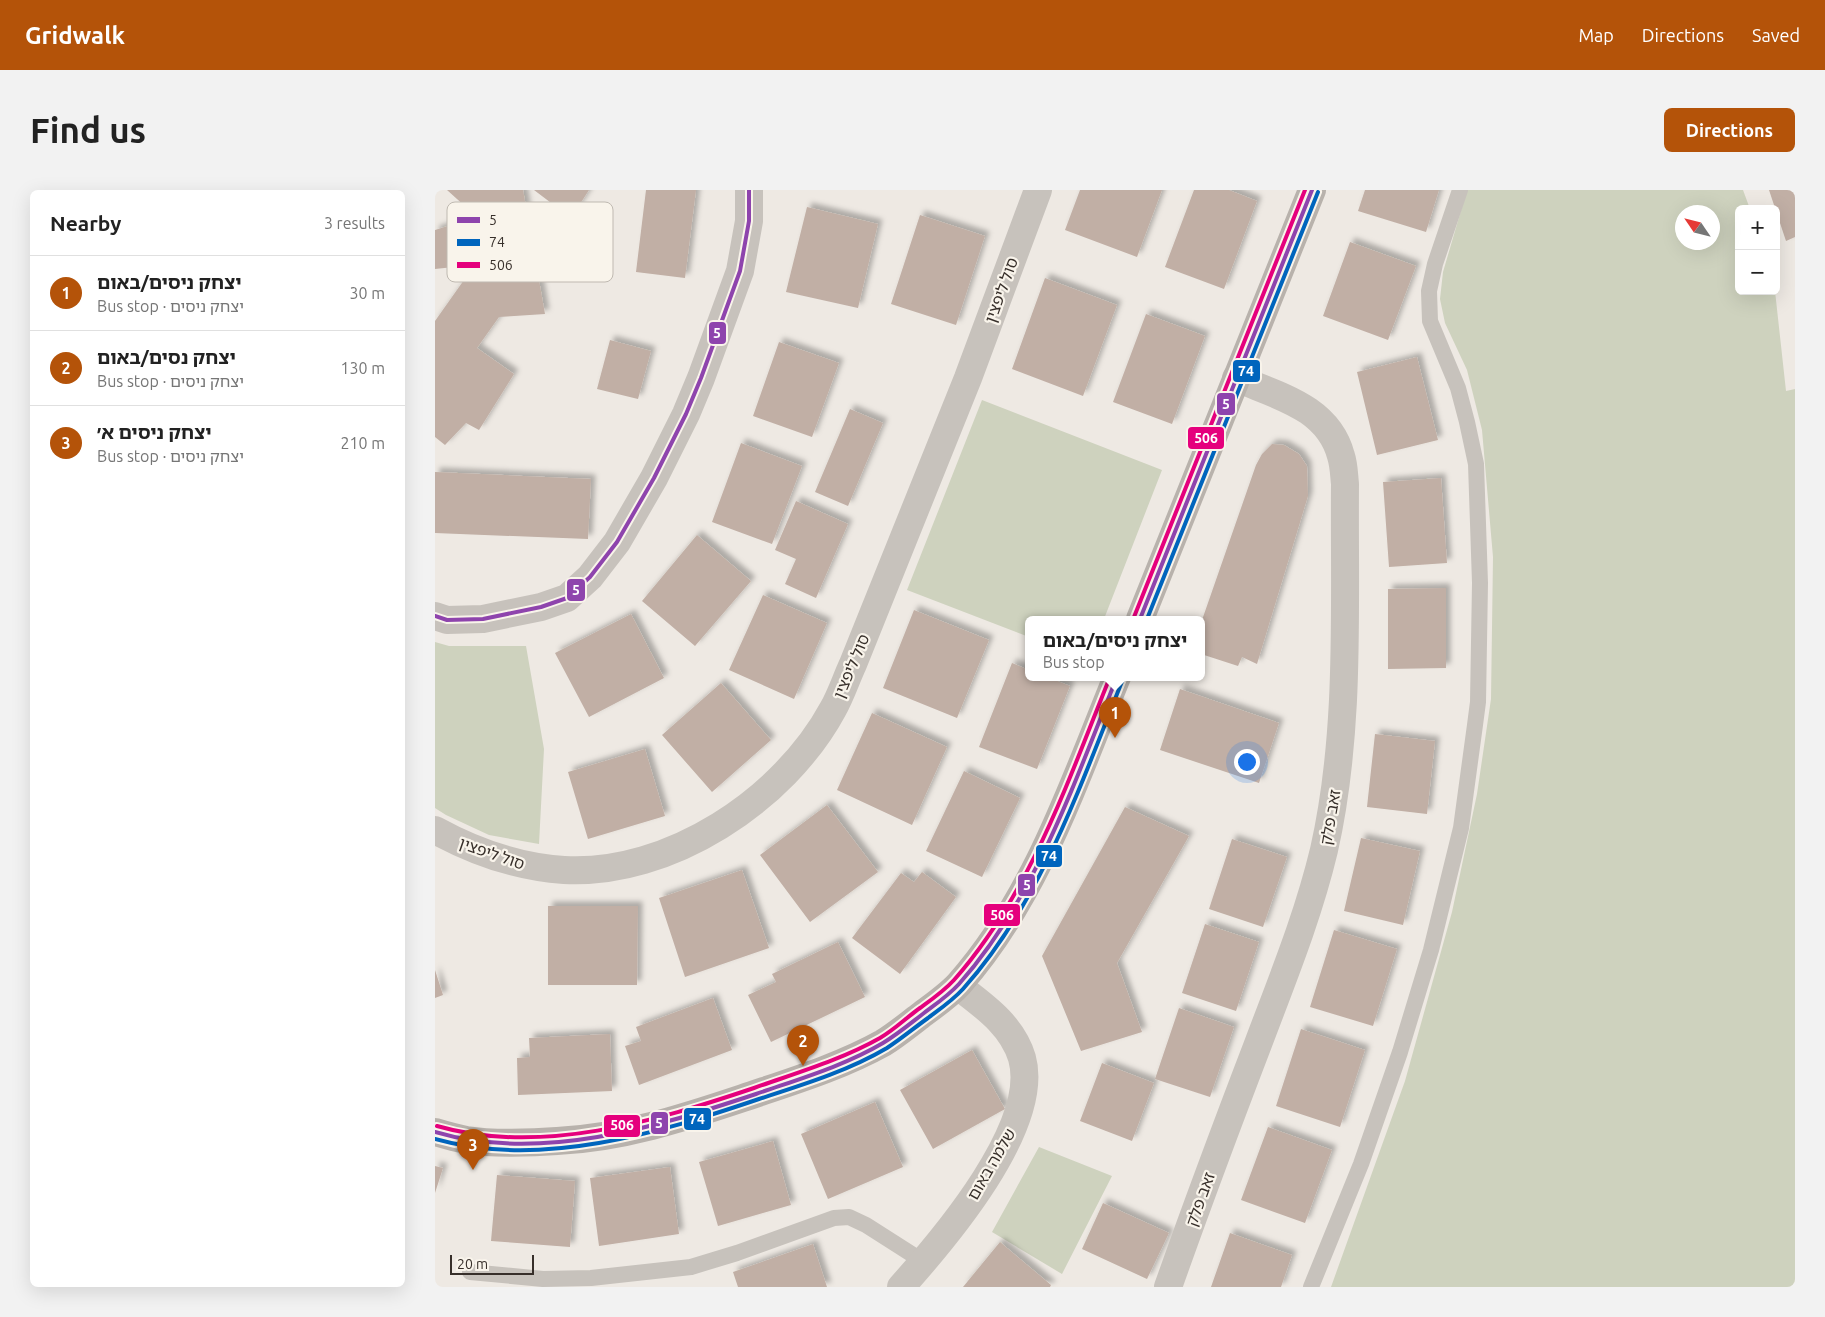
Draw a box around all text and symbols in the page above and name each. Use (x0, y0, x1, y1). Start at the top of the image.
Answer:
text: Gridwalk (25, 22, 125, 49)
text: Map (1578, 25, 1614, 45)
text: Directions (1642, 25, 1724, 45)
text: Saved (1752, 25, 1800, 45)
button: Directions (1664, 108, 1795, 152)
text: Find us (30, 110, 146, 150)
legend (447, 202, 613, 282)
north arrow (1675, 205, 1720, 250)
map controls (1735, 205, 1780, 295)
button: + (1735, 205, 1780, 250)
text: Nearby (50, 211, 121, 235)
text: 5 (489, 212, 497, 228)
text: 3 results (324, 214, 385, 232)
text: 74 (489, 234, 505, 250)
button: − (1735, 250, 1780, 295)
street label: סול ליפצין (981, 255, 1021, 325)
text: 506 (489, 257, 513, 273)
text: יצחק ניסים/באום (97, 271, 242, 293)
text: 1 (61, 284, 71, 302)
text: 30 m (349, 284, 385, 302)
text: Bus stop · יצחק ניסים (97, 297, 244, 315)
line badge: 5 (708, 321, 727, 345)
text: 5 (713, 325, 721, 341)
text: יצחק נסים/באום (97, 346, 236, 368)
text: 2 (61, 359, 71, 377)
text: 130 m (340, 359, 385, 377)
line badge: 74 (1232, 359, 1261, 383)
text: 74 (1238, 363, 1254, 379)
text: Bus stop · יצחק ניסים (97, 372, 244, 390)
line badge: 5 (1216, 392, 1236, 416)
text: 5 (1222, 396, 1230, 412)
text: יצחק ניסים א׳ (97, 421, 212, 443)
line badge: 506 (1187, 426, 1225, 450)
text: 506 (1194, 430, 1218, 446)
text: 3 (61, 434, 71, 452)
text: 210 m (340, 434, 385, 452)
text: Bus stop · יצחק ניסים (97, 447, 244, 465)
line badge: 5 (566, 578, 586, 602)
text: 5 (572, 582, 580, 598)
popup (1025, 616, 1205, 681)
text: יצחק ניסים/באום (1043, 629, 1187, 651)
street label: סול ליפצין (829, 631, 873, 701)
text: Bus stop (1043, 653, 1105, 671)
pin: 1 (1099, 697, 1131, 738)
your location (1234, 749, 1260, 775)
street label: זאב פלק (1316, 788, 1344, 846)
street label: סול ליפצין (457, 833, 527, 873)
line badge: 74 (1035, 844, 1063, 868)
text: 74 (1041, 848, 1057, 864)
line badge: 5 (1017, 873, 1036, 897)
text: 5 (1023, 877, 1031, 893)
line badge: 506 (983, 903, 1021, 927)
text: 506 (990, 907, 1014, 923)
pin: 2 (787, 1025, 819, 1066)
line badge: 74 (683, 1107, 712, 1131)
line badge: 5 (650, 1111, 669, 1135)
text: 74 (689, 1111, 705, 1127)
line badge: 506 (603, 1114, 641, 1138)
text: 5 (655, 1115, 663, 1131)
text: 506 (610, 1117, 634, 1133)
street label: שלמה באום (963, 1125, 1019, 1203)
pin: 3 (457, 1129, 489, 1170)
street label: זאב פלק (1182, 1170, 1218, 1228)
scale bar (450, 1252, 534, 1275)
text: 20 m (457, 1256, 488, 1272)

